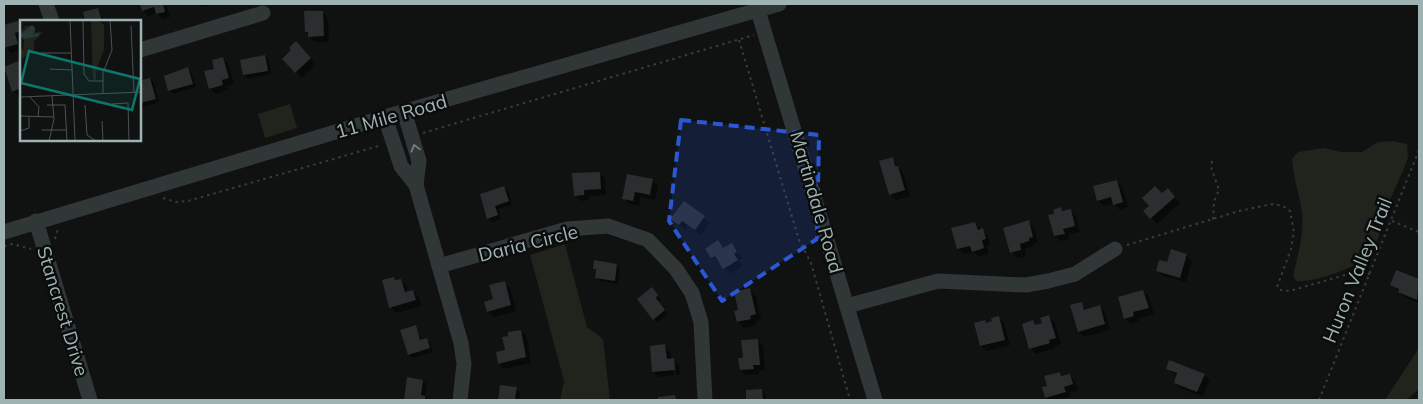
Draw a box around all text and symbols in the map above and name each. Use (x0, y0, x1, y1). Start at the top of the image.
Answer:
inset map (20, 20, 141, 141)
street label: 11 Mile Road (332, 89, 450, 143)
street label: Martindale Road (785, 128, 849, 276)
one-way arrow (410, 144, 420, 152)
street label: Huron Valley Trail (1317, 194, 1397, 346)
street label: Daria Circle (476, 219, 580, 267)
street label: Stancrest Drive (32, 243, 94, 379)

